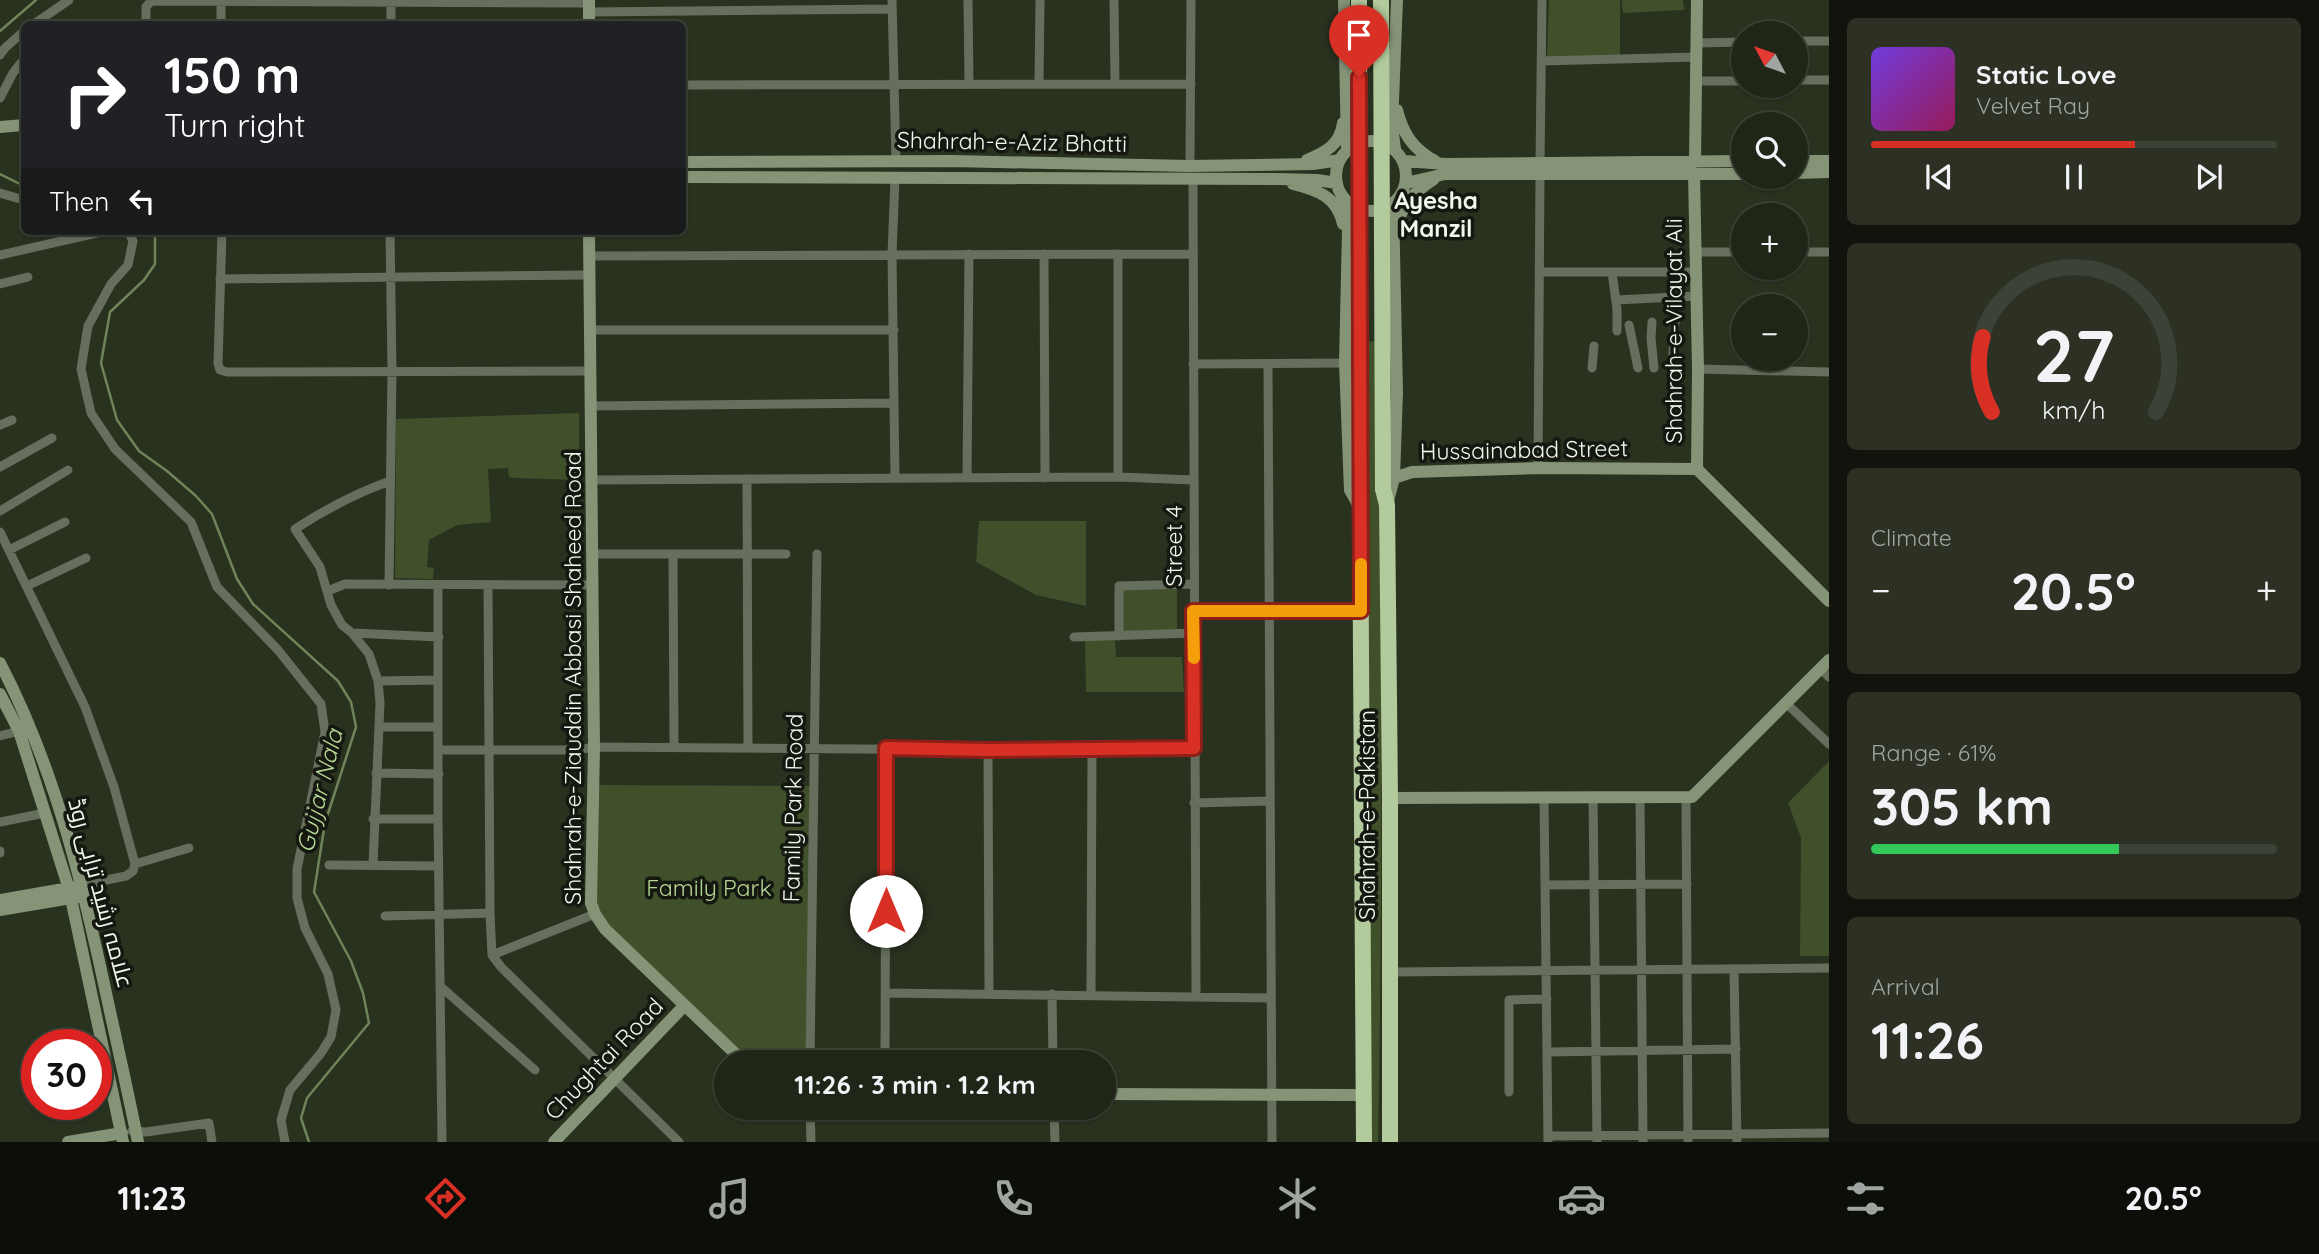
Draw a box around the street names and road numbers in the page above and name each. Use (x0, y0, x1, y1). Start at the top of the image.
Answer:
street label: Shahrah-e-Aziz Bhatti (897, 125, 1127, 158)
street label: Shahrah-e-Vilayat Ali (1659, 218, 1688, 444)
street label: Hussainabad Street (1420, 433, 1629, 466)
street label: Shahrah-e-Ziauddin Abbasi Shaheed Road (558, 451, 587, 905)
street label: Street 4 (1159, 505, 1188, 587)
street label: Shahrah-e-Pakistan (1352, 710, 1381, 920)
street label: Family Park Road (776, 713, 809, 903)
street label: علامہ رشید ترابی روڈ (62, 795, 141, 991)
street label: Chughtai Road (538, 992, 669, 1126)

